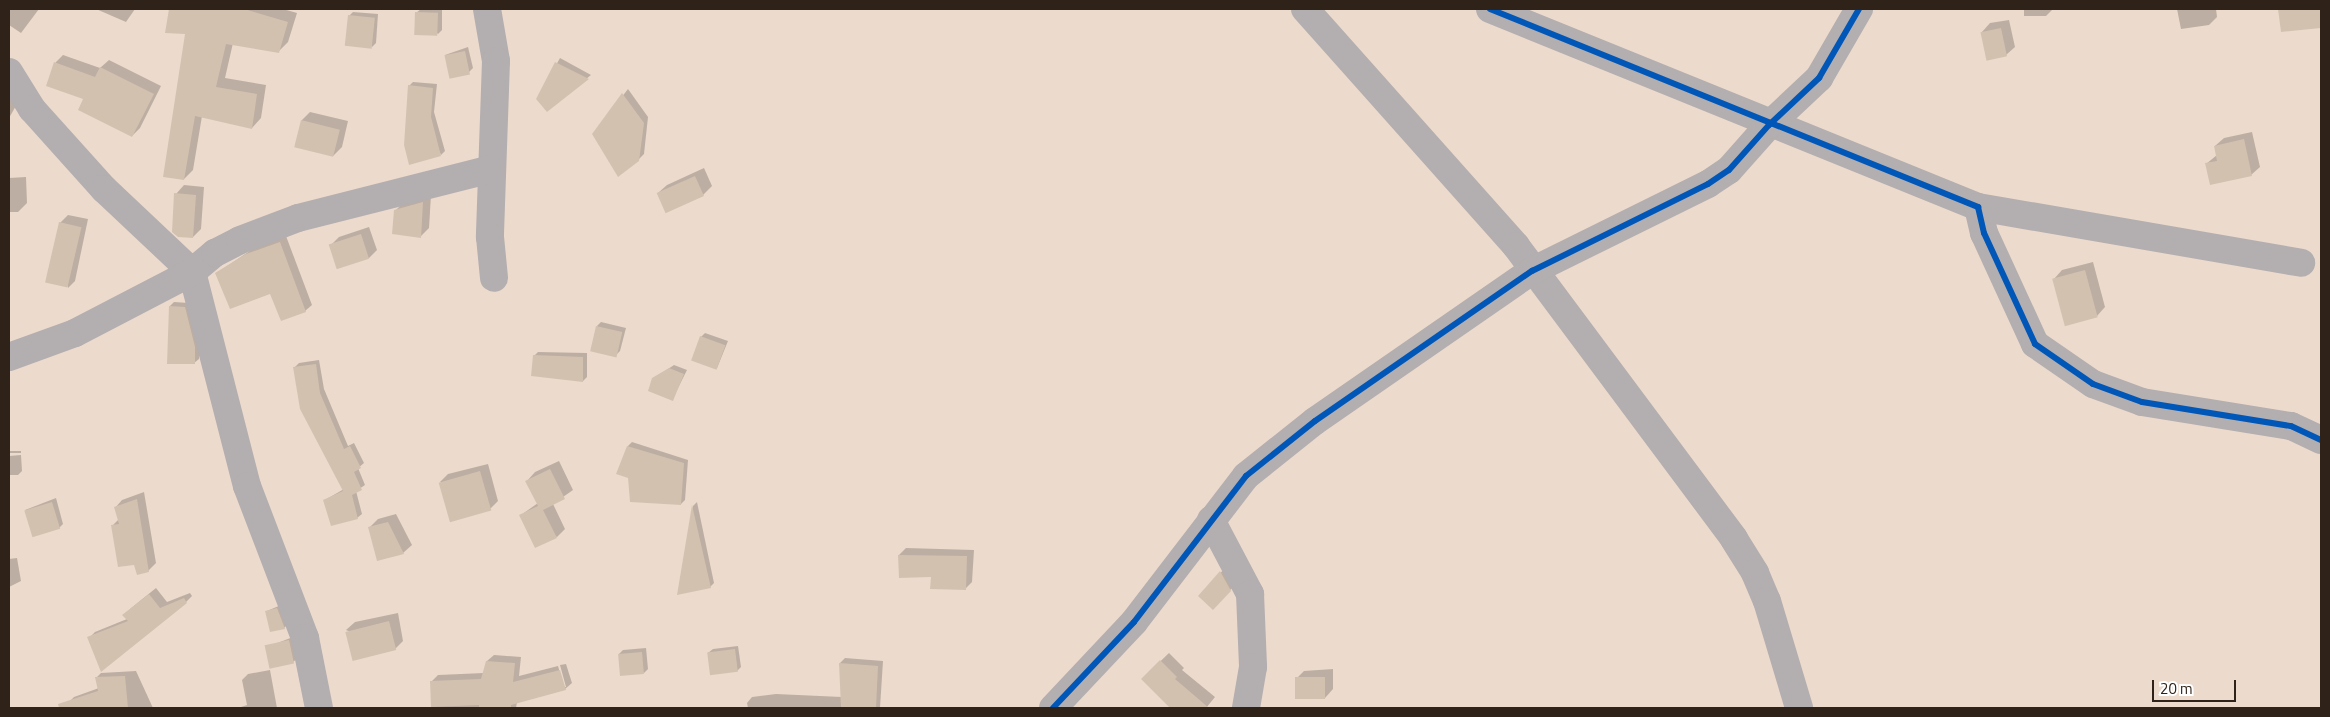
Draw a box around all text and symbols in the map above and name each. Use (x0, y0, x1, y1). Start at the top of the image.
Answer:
scale bar (2155, 670, 2239, 702)
text: 20 m (2160, 677, 2193, 700)

